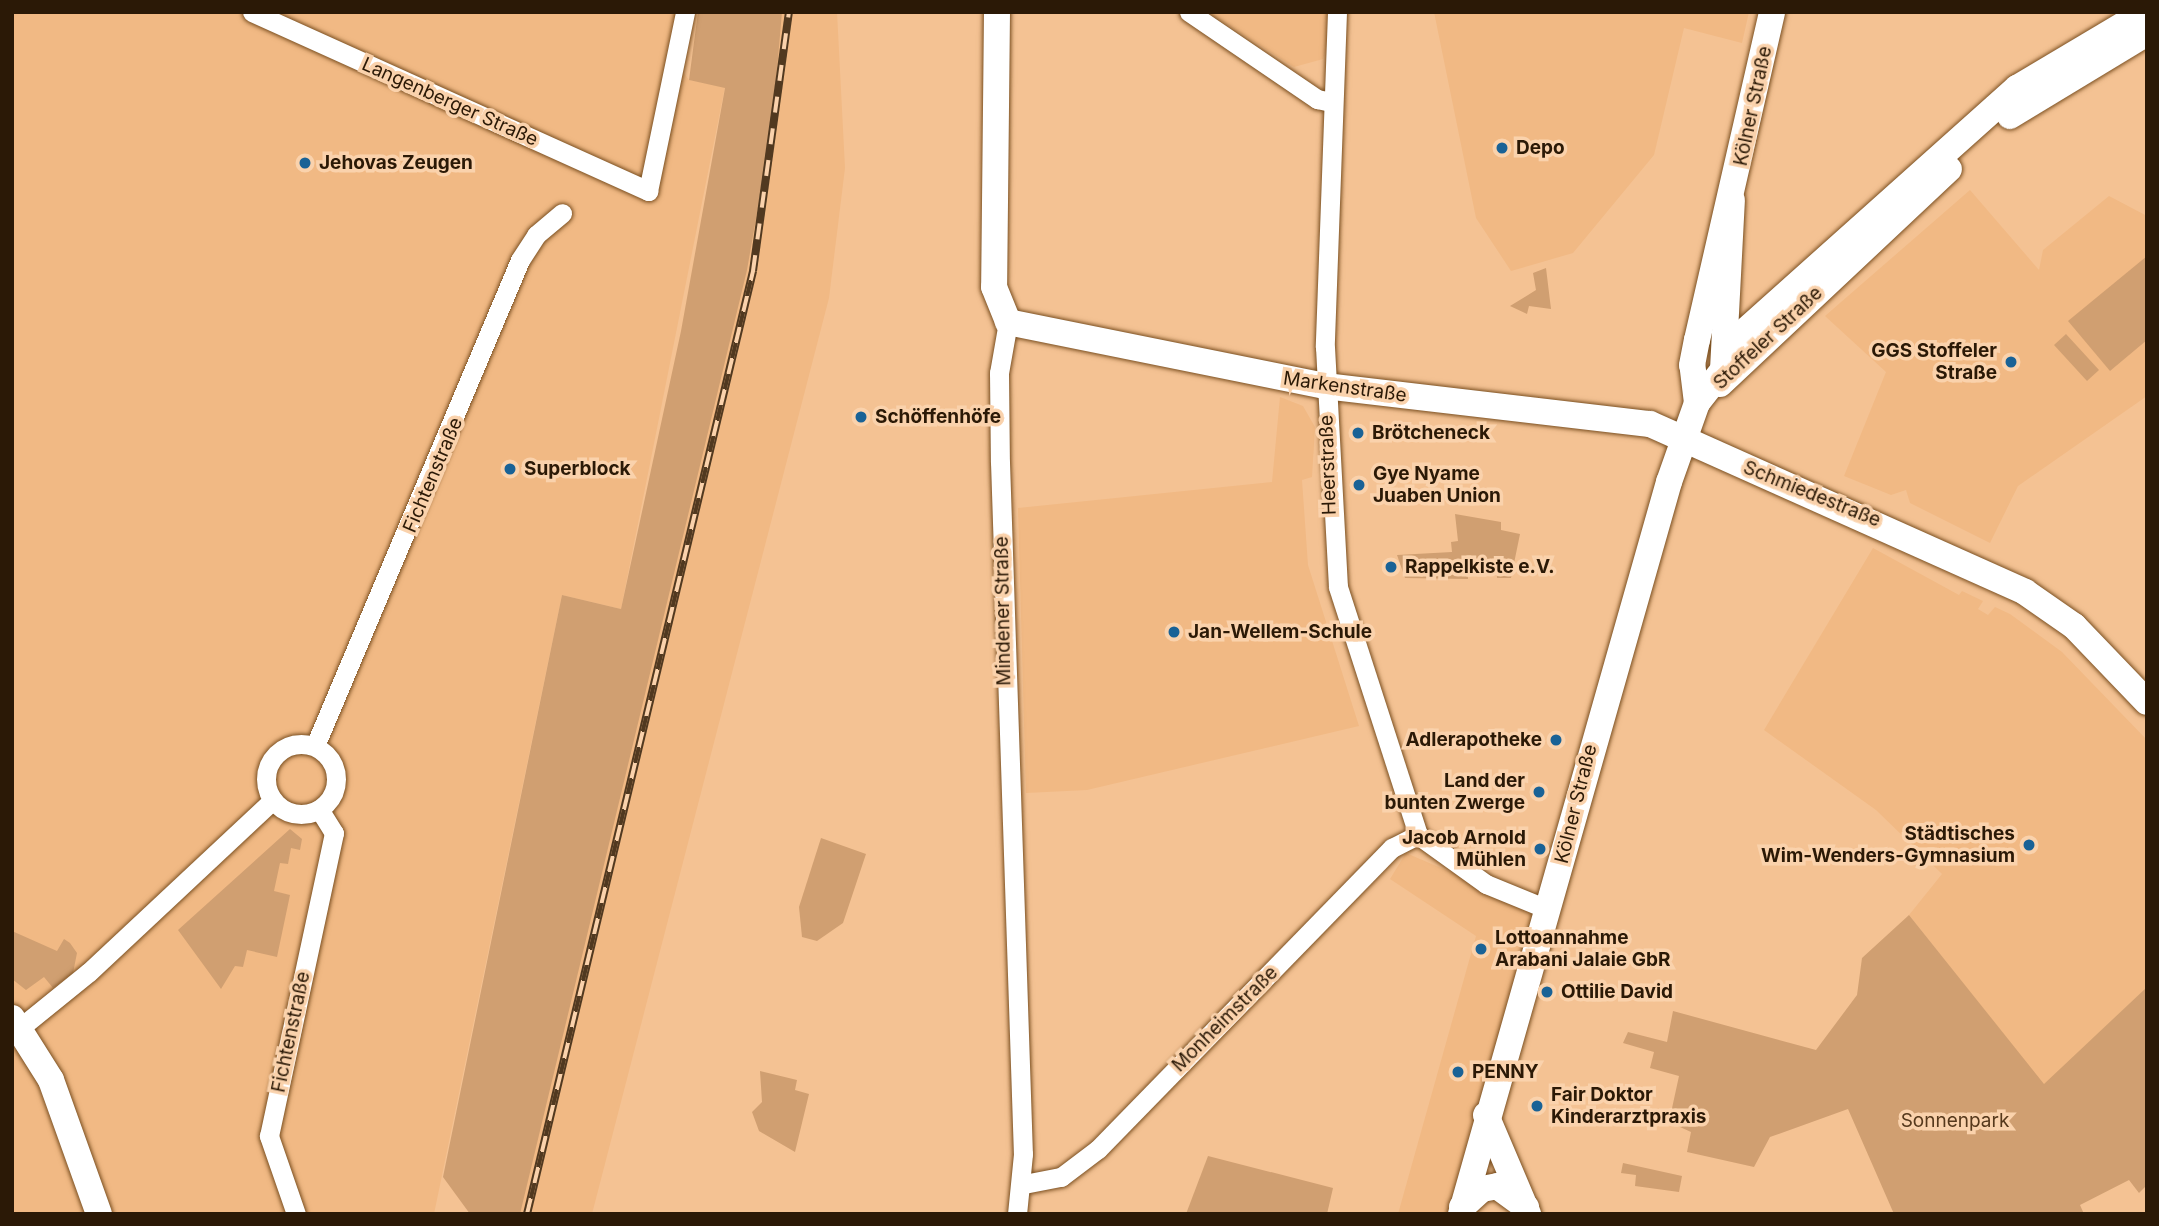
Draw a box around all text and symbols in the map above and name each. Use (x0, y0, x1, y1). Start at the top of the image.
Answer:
street label: Kölner Straße (1729, 44, 1777, 168)
street label: Langenberger Straße (358, 53, 542, 151)
place label: Depo (1516, 137, 1565, 159)
marker: Depo (1494, 140, 1510, 156)
place label: Jehovas Zeugen (319, 152, 473, 174)
marker: Jehovas Zeugen (297, 155, 313, 171)
street label: Stoffeler Straße (1709, 282, 1827, 394)
place label: GGS Stoffeler Straße (1871, 340, 1997, 384)
marker: GGS Stoffeler Straße (2003, 354, 2019, 370)
street label: Markenstraße (1282, 367, 1408, 407)
place label: Schöffenhöfe (875, 406, 1001, 428)
marker: Schöffenhöfe (853, 409, 869, 425)
street label: Fichtenstraße (398, 414, 468, 536)
street label: Heerstraße (1315, 414, 1341, 516)
place label: Brötcheneck (1372, 422, 1490, 444)
marker: Brötcheneck (1350, 425, 1366, 441)
street label: Schmiedestraße (1740, 456, 1884, 532)
place label: Superblock (524, 458, 631, 480)
marker: Superblock (502, 461, 518, 477)
place label: Gye Nyame Juaben Union (1373, 463, 1501, 507)
marker: Gye Nyame Juaben Union (1351, 477, 1367, 493)
street label: Mindener Straße (990, 536, 1016, 686)
place label: Rappelkiste e.V. (1405, 556, 1555, 578)
marker: Rappelkiste e.V. (1383, 559, 1399, 575)
place label: Jan-Wellem-Schule (1188, 621, 1372, 643)
marker: Jan-Wellem-Schule (1166, 624, 1182, 640)
place label: Adlerapotheke (1406, 729, 1542, 751)
marker: Adlerapotheke (1548, 732, 1564, 748)
street label: Kölner Straße (1550, 742, 1602, 866)
place label: Land der bunten Zwerge (1385, 770, 1525, 814)
marker: Land der bunten Zwerge (1531, 784, 1547, 800)
place label: Städtisches Wim-Wenders-Gymnasium (1761, 823, 2015, 867)
place label: Jacob Arnold Mühlen (1402, 827, 1526, 871)
marker: Städtisches Wim-Wenders-Gymnasium (2021, 837, 2037, 853)
marker: Jacob Arnold Mühlen (1532, 841, 1548, 857)
place label: Lottoannahme Arabani Jalaie GbR (1495, 927, 1670, 971)
marker: Lottoannahme Arabani Jalaie GbR (1473, 941, 1489, 957)
street label: Monheimstraße (1167, 961, 1283, 1077)
street label: Fichtenstraße (267, 969, 315, 1095)
place label: Ottilie David (1561, 981, 1673, 1003)
marker: Ottilie David (1539, 984, 1555, 1000)
place label: PENNY (1472, 1061, 1539, 1083)
marker: PENNY (1450, 1064, 1466, 1080)
place label: Fair Doktor Kinderarztpraxis (1551, 1084, 1706, 1128)
marker: Fair Doktor Kinderarztpraxis (1529, 1098, 1545, 1114)
park label: Sonnenpark (1901, 1110, 2009, 1132)

